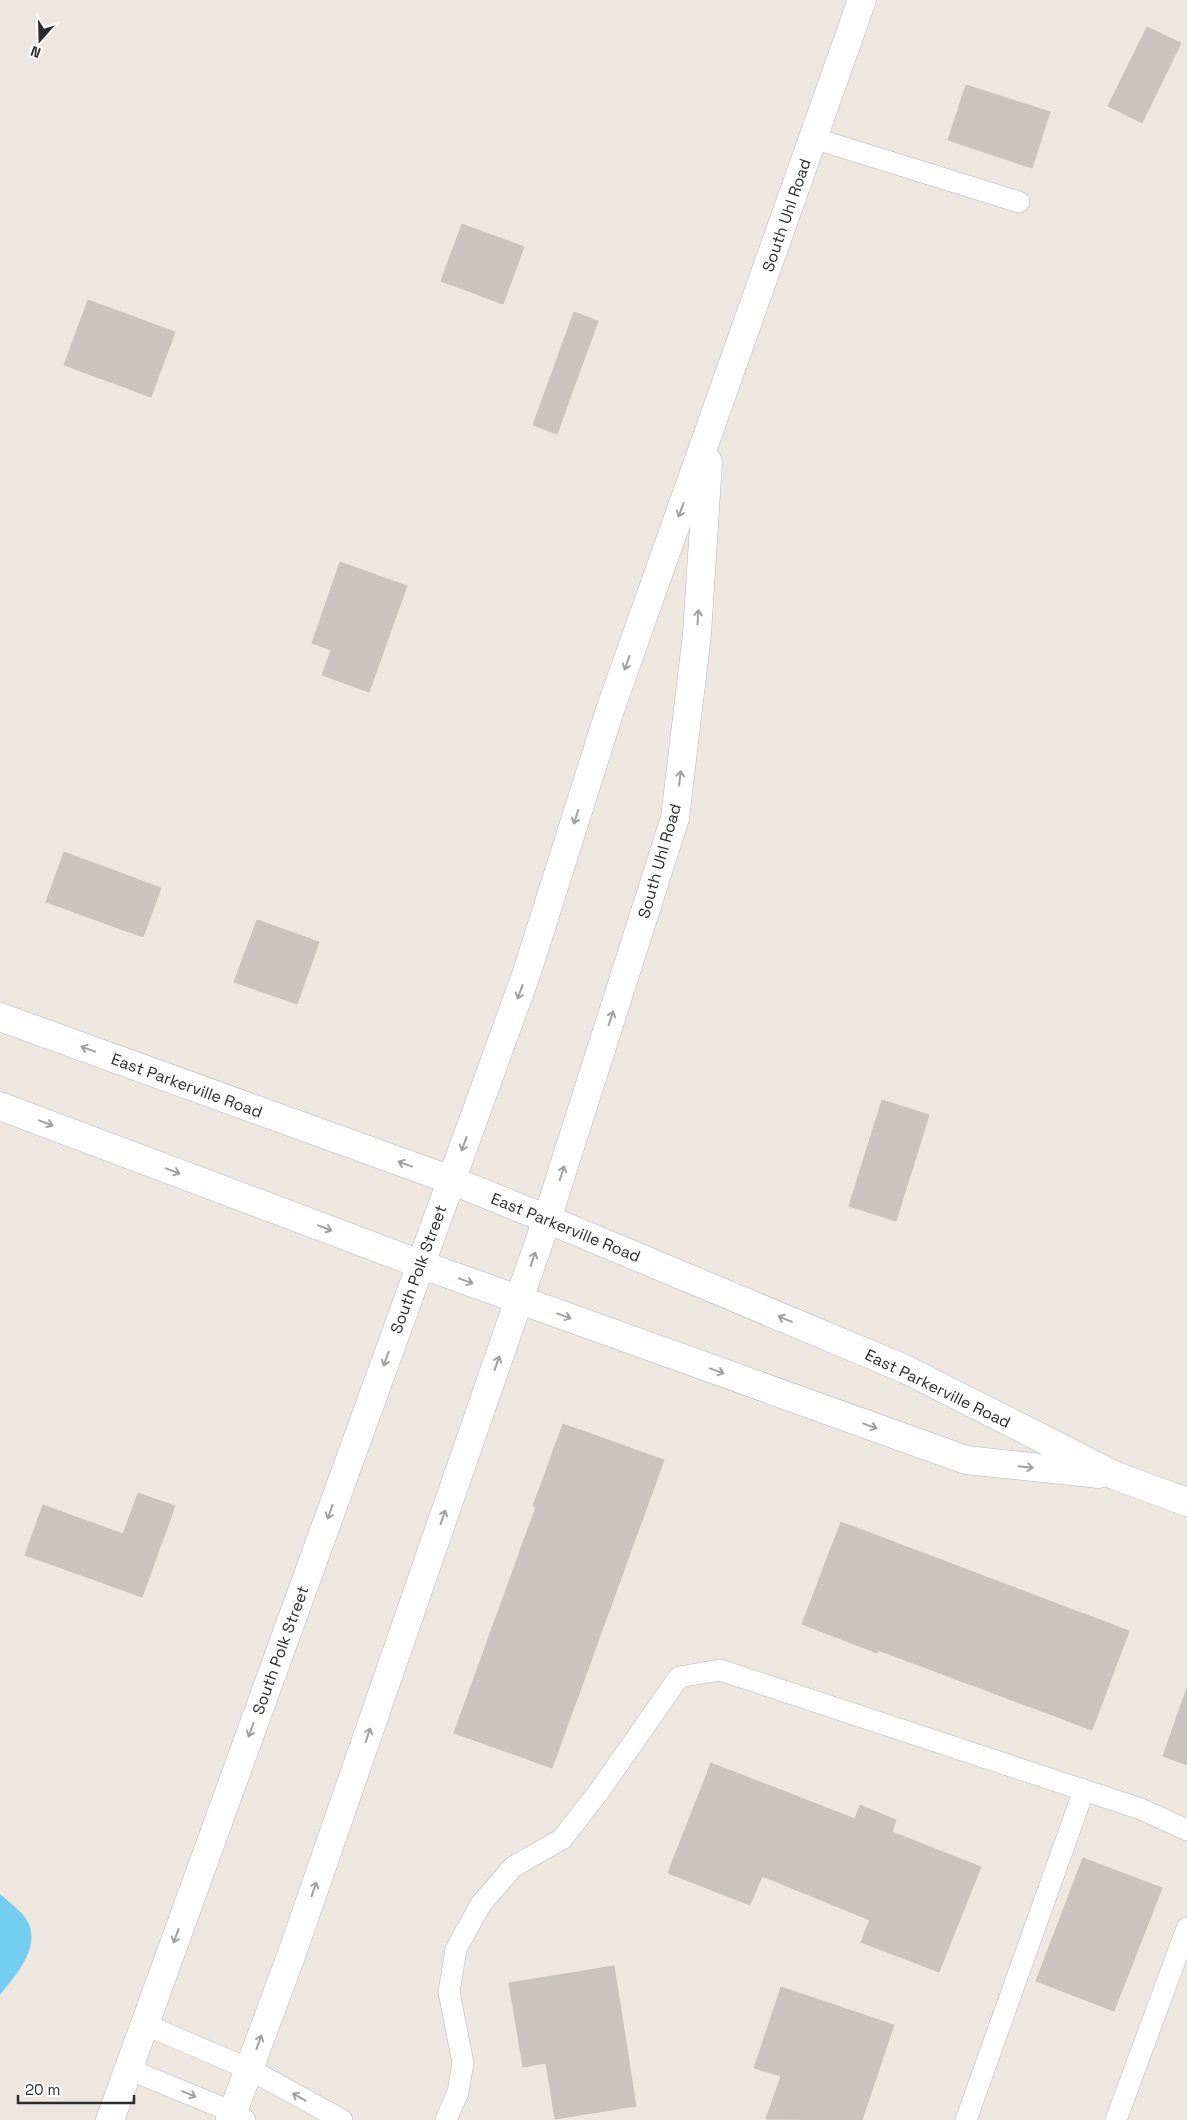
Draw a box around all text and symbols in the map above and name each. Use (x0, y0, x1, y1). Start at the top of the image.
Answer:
north arrow (15, 15, 65, 65)
text: N (28, 42, 43, 62)
street label: South Uhl Road (757, 156, 816, 275)
one-way arrow (676, 501, 686, 517)
one-way arrow (693, 609, 703, 625)
one-way arrow (622, 654, 631, 670)
one-way arrow (675, 771, 685, 787)
street label: South Uhl Road (633, 801, 686, 921)
one-way arrow (571, 809, 580, 824)
one-way arrow (515, 983, 524, 999)
one-way arrow (607, 1010, 617, 1026)
one-way arrow (80, 1044, 96, 1053)
street label: East Parkerville Road (108, 1048, 265, 1123)
one-way arrow (37, 1119, 53, 1128)
one-way arrow (459, 1136, 468, 1152)
one-way arrow (398, 1159, 413, 1168)
one-way arrow (557, 1165, 567, 1181)
one-way arrow (165, 1167, 180, 1176)
street label: East Parkerville Road (488, 1188, 644, 1267)
street label: South Polk Street (385, 1202, 452, 1336)
one-way arrow (317, 1224, 332, 1233)
one-way arrow (529, 1252, 538, 1268)
one-way arrow (458, 1277, 473, 1286)
one-way arrow (556, 1312, 572, 1321)
one-way arrow (778, 1313, 793, 1323)
street label: East Parkerville Road (862, 1344, 1014, 1433)
one-way arrow (381, 1351, 390, 1366)
one-way arrow (493, 1356, 502, 1372)
one-way arrow (709, 1367, 725, 1376)
one-way arrow (862, 1422, 878, 1431)
one-way arrow (1018, 1462, 1034, 1472)
one-way arrow (325, 1504, 334, 1519)
one-way arrow (439, 1509, 449, 1525)
street label: South Polk Street (247, 1583, 314, 1717)
one-way arrow (246, 1722, 255, 1738)
one-way arrow (363, 1727, 373, 1743)
one-way arrow (310, 1881, 319, 1897)
one-way arrow (171, 1928, 180, 1943)
one-way arrow (255, 2034, 264, 2050)
scale bar (18, 2072, 134, 2104)
text: 20 m (25, 2080, 60, 2099)
one-way arrow (181, 2090, 196, 2099)
one-way arrow (292, 2092, 307, 2102)

